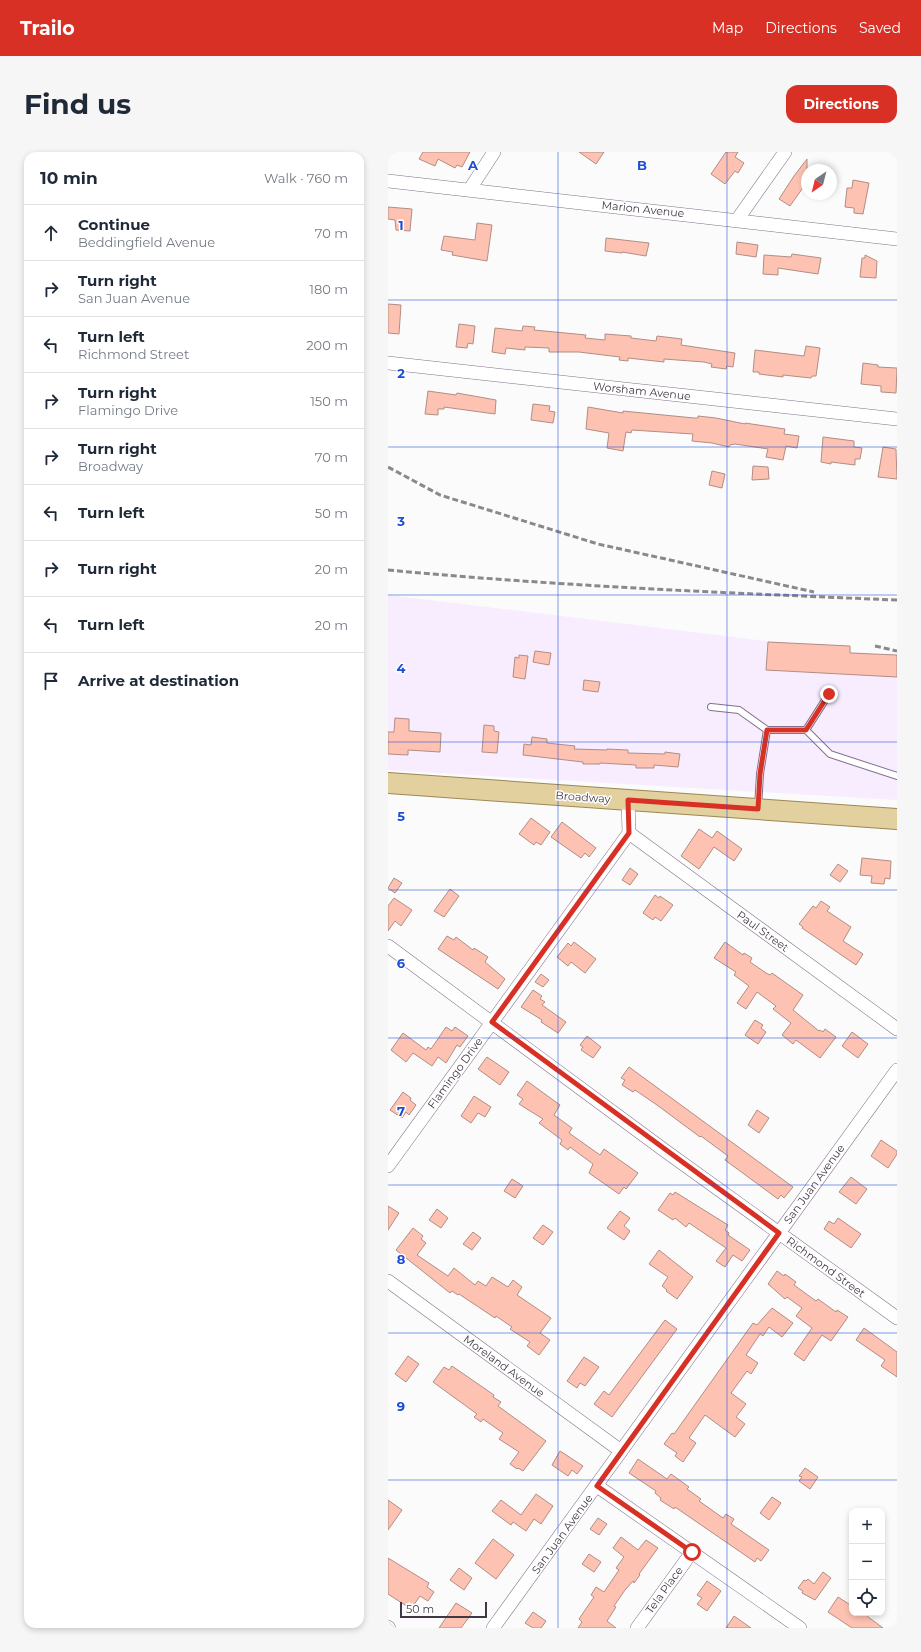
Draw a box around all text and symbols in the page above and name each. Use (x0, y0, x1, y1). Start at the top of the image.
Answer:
text: Trailo (20, 17, 75, 40)
text: Map (712, 19, 743, 37)
text: Directions (765, 19, 837, 37)
text: Saved (859, 19, 901, 37)
button: Directions (786, 85, 897, 123)
text: Find us (24, 87, 131, 121)
text: A (467, 157, 479, 173)
text: B (637, 157, 647, 173)
north arrow (801, 164, 837, 200)
text: 10 min (40, 168, 98, 188)
text: Walk · 760 m (264, 170, 348, 186)
street label: Marion Avenue (601, 198, 685, 220)
text: Continue (78, 215, 150, 234)
text: 1 (398, 217, 404, 233)
icon: ahead (40, 222, 62, 244)
text: 70 m (315, 225, 348, 241)
text: Beddingfield Avenue (78, 234, 215, 250)
text: Turn right (78, 271, 157, 290)
icon: right (40, 278, 62, 300)
text: 180 m (309, 281, 348, 297)
text: San Juan Avenue (78, 290, 190, 306)
text: Turn left (78, 327, 145, 346)
icon: left (40, 334, 62, 356)
text: 200 m (306, 337, 348, 353)
text: Richmond Street (78, 346, 189, 362)
text: 2 (397, 365, 405, 381)
street label: Worsham Avenue (592, 379, 692, 403)
text: Turn right (78, 383, 157, 402)
icon: right (40, 390, 62, 412)
text: 150 m (310, 393, 348, 409)
text: Flamingo Drive (78, 402, 178, 418)
text: Turn right (78, 439, 157, 458)
icon: right (40, 446, 62, 468)
text: 70 m (315, 449, 348, 465)
text: Broadway (78, 458, 143, 474)
icon: left (40, 502, 62, 524)
text: Turn left (78, 503, 145, 522)
text: 50 m (315, 505, 348, 521)
text: 3 (396, 513, 405, 529)
icon: right (40, 558, 62, 580)
text: Turn right (78, 559, 157, 578)
text: 20 m (315, 561, 348, 577)
icon: left (40, 614, 62, 636)
text: Turn left (78, 615, 145, 634)
text: 20 m (315, 617, 348, 633)
text: 4 (397, 660, 406, 676)
icon: arrive (40, 670, 62, 692)
text: Arrive at destination (78, 671, 239, 690)
route end (820, 685, 838, 703)
street label: Broadway (555, 788, 611, 806)
text: 5 (397, 808, 405, 824)
street label: Paul Street (734, 907, 792, 955)
text: 6 (397, 955, 406, 971)
street label: Flamingo Drive (424, 1034, 486, 1111)
text: 7 (397, 1103, 405, 1119)
street label: San Juan Avenue (780, 1141, 848, 1226)
street label: Richmond Street (784, 1234, 869, 1301)
text: 8 (397, 1251, 406, 1267)
street label: Moreland Avenue (461, 1332, 548, 1400)
text: 9 (397, 1398, 405, 1414)
street label: San Juan Avenue (528, 1491, 596, 1576)
map controls (849, 1508, 885, 1616)
button: + (849, 1508, 885, 1544)
route start (683, 1543, 701, 1561)
button: − (849, 1544, 885, 1580)
street label: Tela Place (642, 1563, 686, 1616)
button: locate (849, 1580, 885, 1616)
scale bar (400, 1600, 487, 1619)
text: 50 m (406, 1602, 434, 1616)

